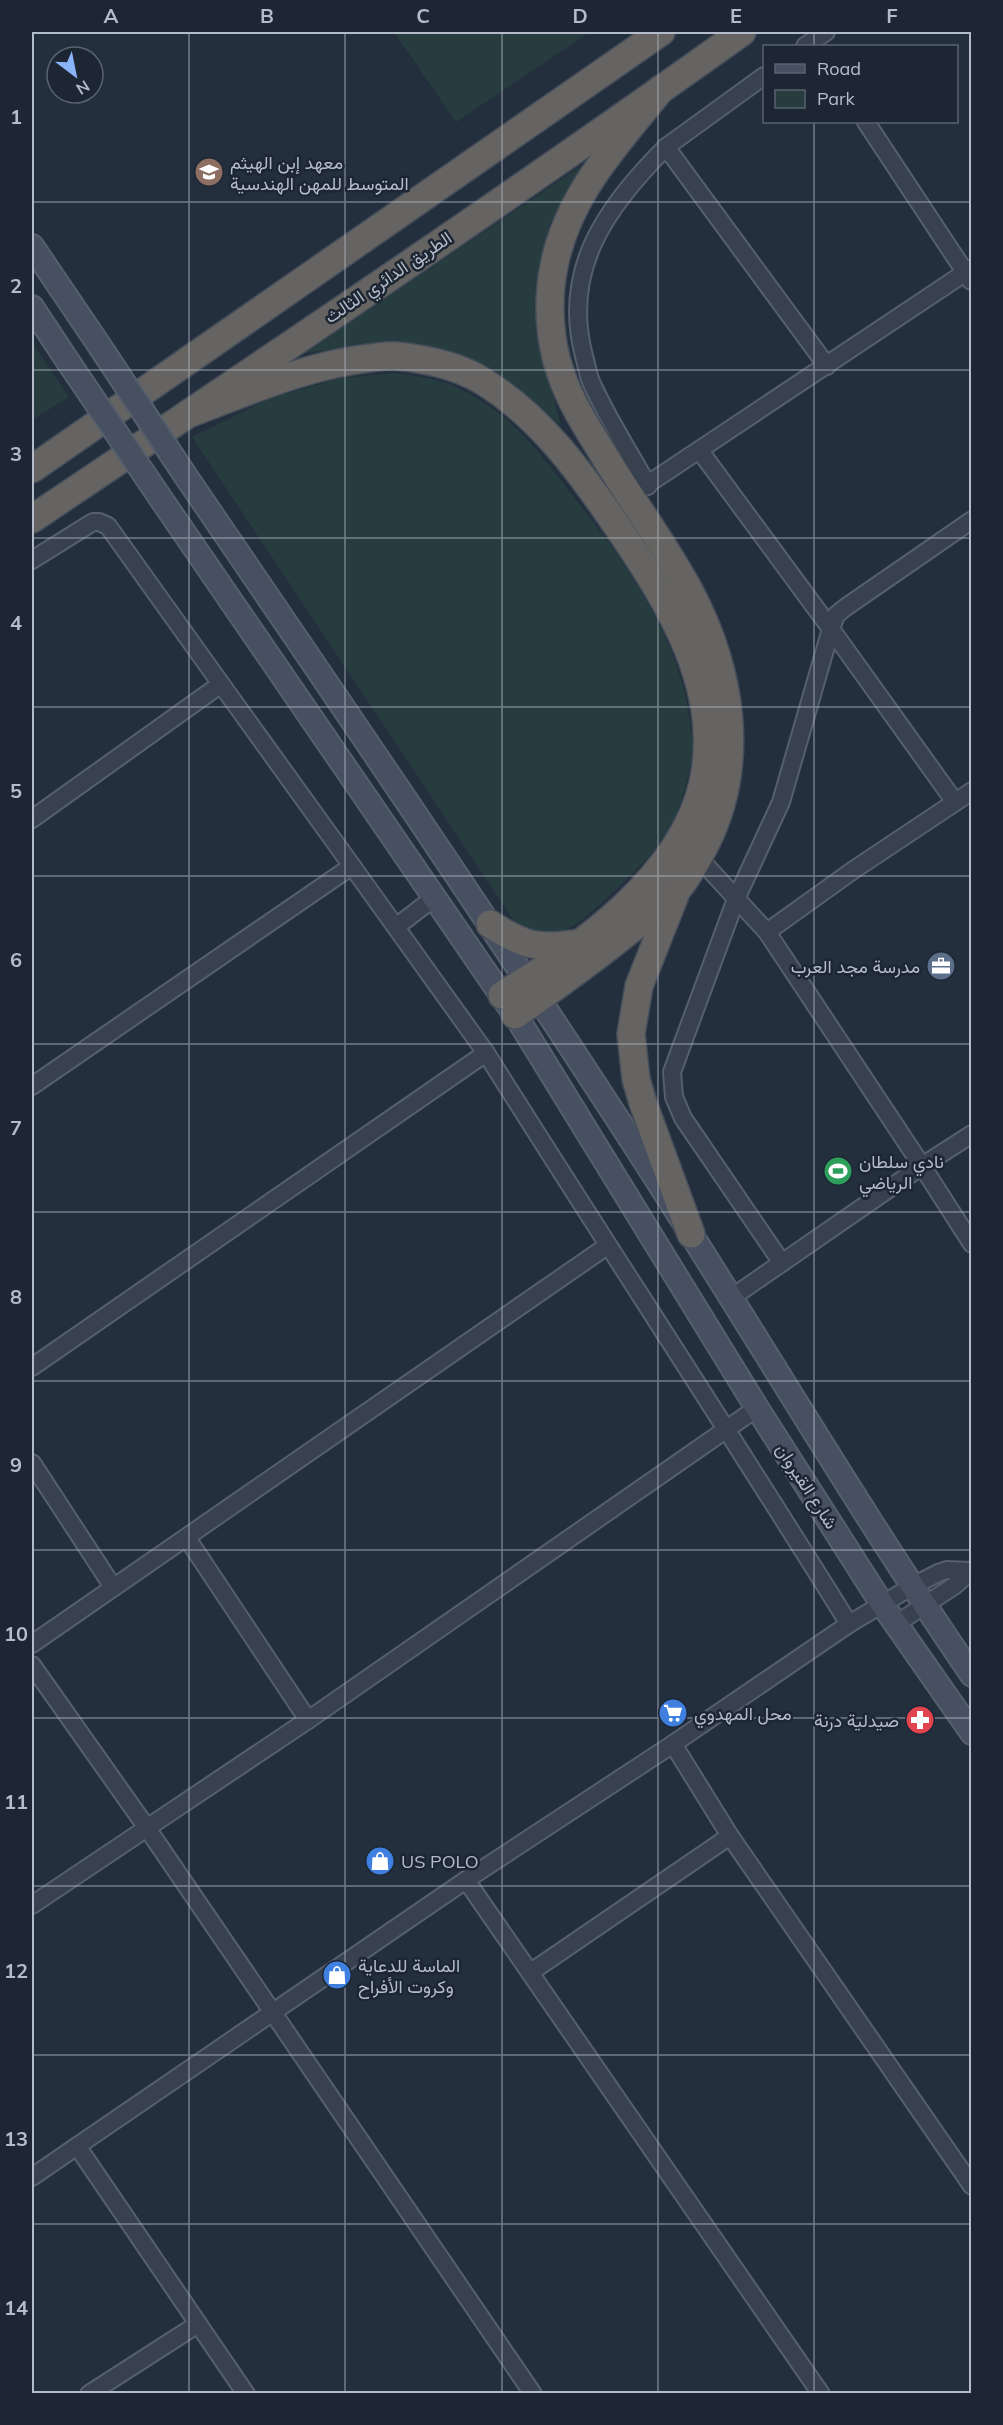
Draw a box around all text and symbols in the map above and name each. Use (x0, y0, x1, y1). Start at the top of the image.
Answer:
text: A (104, 3, 119, 28)
text: B (260, 3, 274, 28)
text: C (416, 3, 430, 28)
text: D (572, 3, 588, 28)
text: E (730, 3, 742, 28)
text: F (886, 3, 898, 28)
north arrow (45, 45, 105, 105)
legend (763, 45, 958, 123)
text: Road (817, 57, 861, 80)
text: N (73, 76, 93, 99)
text: Park (817, 87, 856, 110)
text: 1 (10, 104, 22, 129)
place label: معهد إبن الهيثم المتوسط للمهن الهندسية (230, 151, 409, 195)
school or university icon: معهد إبن الهيثم المتوسط للمهن الهندسية (193, 156, 225, 188)
street label: الطريق الدائري الثالث (320, 226, 458, 331)
text: 2 (10, 273, 22, 298)
text: 3 (10, 441, 22, 466)
text: 4 (10, 610, 22, 635)
text: 5 (10, 778, 22, 803)
text: 6 (10, 947, 22, 972)
office icon: مدرسة مجد العرب (925, 950, 957, 982)
place label: مدرسة مجد العرب (791, 955, 920, 978)
text: 7 (10, 1115, 22, 1140)
place label: نادي سلطان الرياضي (859, 1150, 944, 1198)
sports icon: نادي سلطان الرياضي (822, 1155, 854, 1187)
text: 8 (10, 1284, 22, 1309)
street label: شارع القيروان (770, 1439, 843, 1534)
text: 9 (10, 1452, 22, 1477)
text: 10 (4, 1621, 28, 1646)
supermarket icon: محل المهدوي (657, 1697, 689, 1729)
place label: محل المهدوي (694, 1702, 792, 1729)
pharmacy icon: صيدلية درنة (904, 1704, 936, 1736)
place label: صيدلية درنة (814, 1709, 899, 1732)
text: 11 (4, 1789, 28, 1814)
shop icon: US POLO (364, 1845, 396, 1877)
place label: US POLO (401, 1850, 479, 1873)
place label: الماسة للدعاية وكروت الأفراح (358, 1954, 460, 1999)
text: 12 (4, 1958, 28, 1983)
shop icon: الماسة للدعاية وكروت الأفراح (321, 1959, 353, 1991)
text: 13 (4, 2126, 28, 2151)
text: 14 (4, 2295, 28, 2320)

